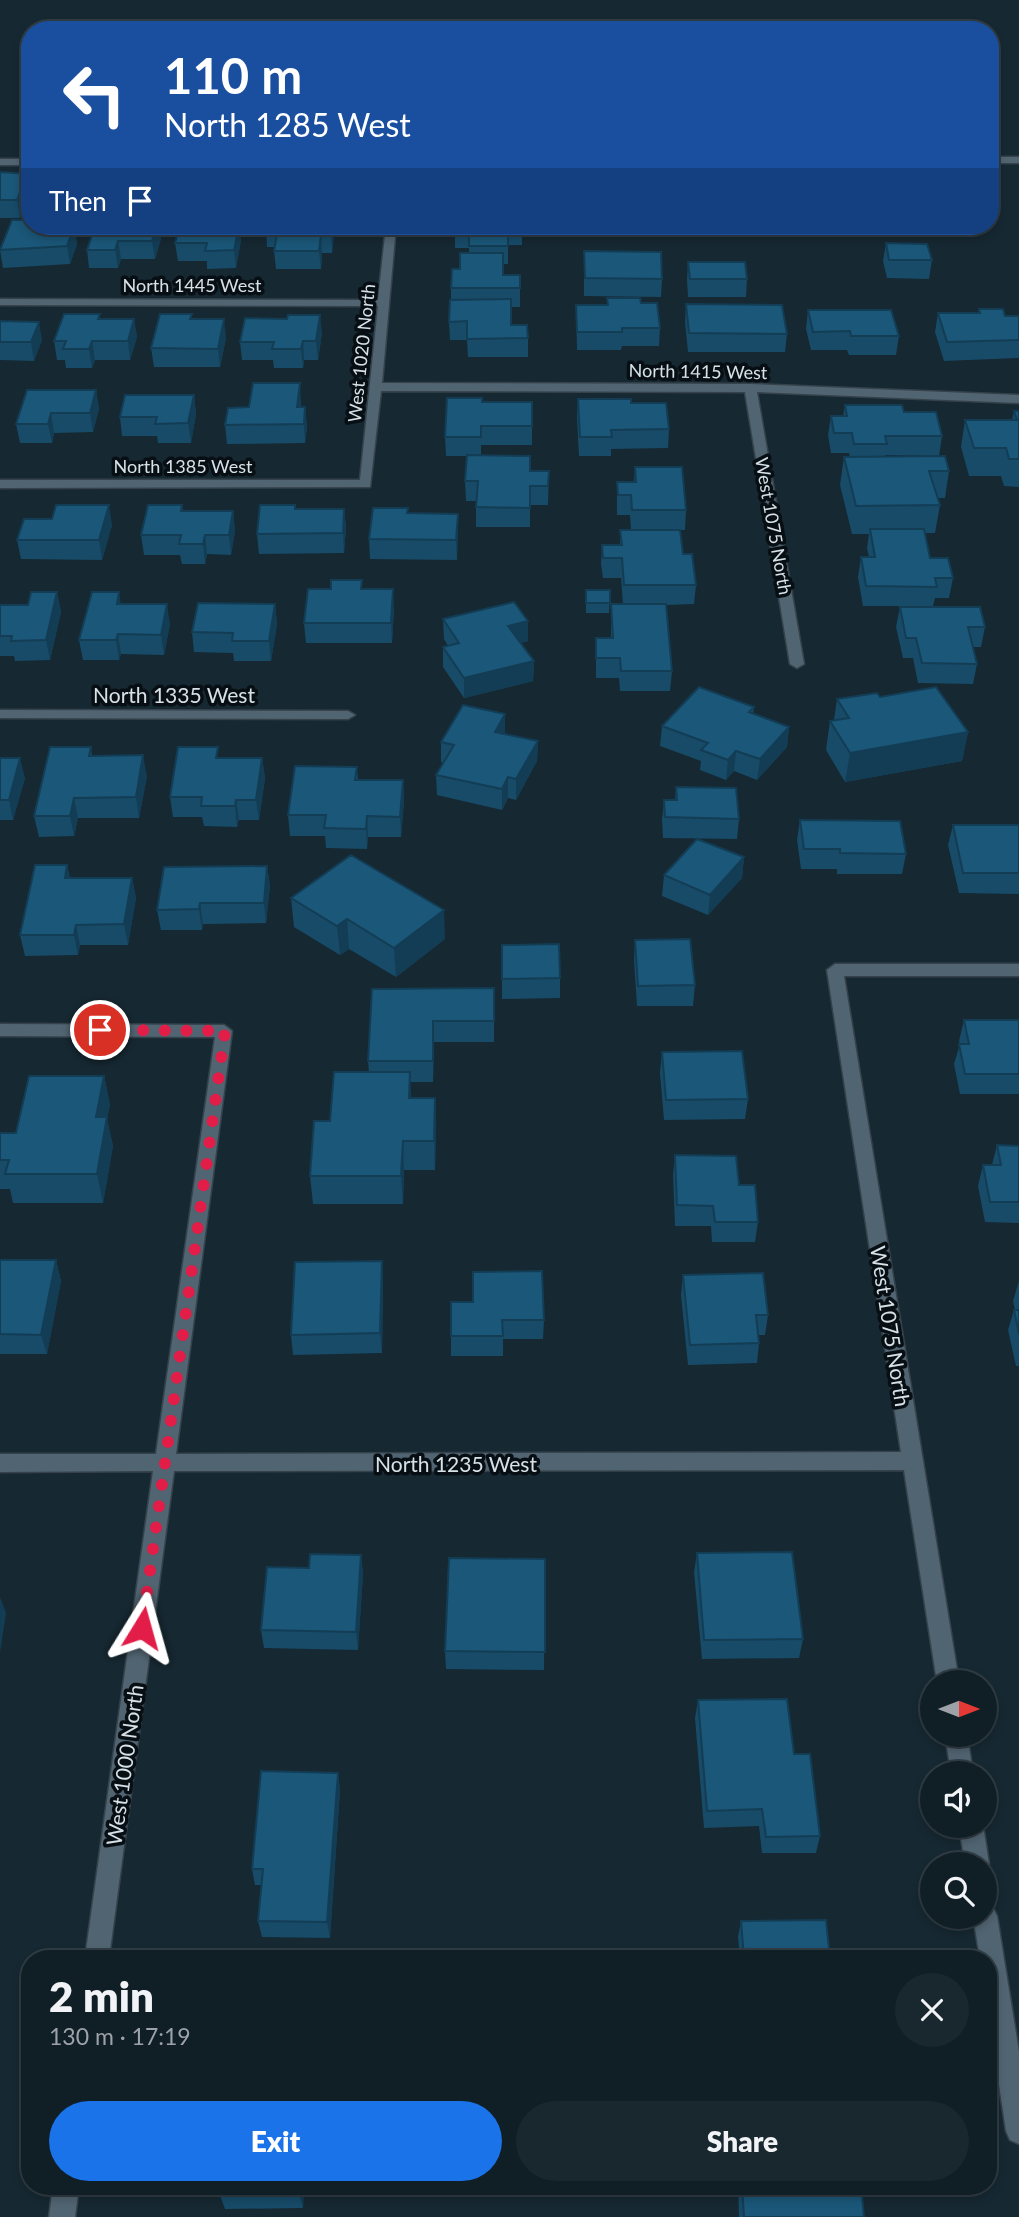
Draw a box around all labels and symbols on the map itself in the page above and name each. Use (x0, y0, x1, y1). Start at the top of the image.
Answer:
street label: North 1445 West (123, 274, 262, 296)
street label: West 1020 North (343, 283, 379, 423)
street label: North 1415 West (628, 359, 768, 383)
street label: North 1385 West (114, 455, 253, 477)
street label: West 1075 North (751, 456, 797, 596)
street label: North 1335 West (93, 682, 255, 707)
pin (70, 1000, 130, 1060)
street label: West 1075 North (866, 1244, 916, 1408)
street label: North 1235 West (375, 1451, 537, 1476)
position arrow (105, 1591, 179, 1665)
north arrow (920, 1670, 998, 1746)
street label: West 1000 North (100, 1683, 148, 1847)

